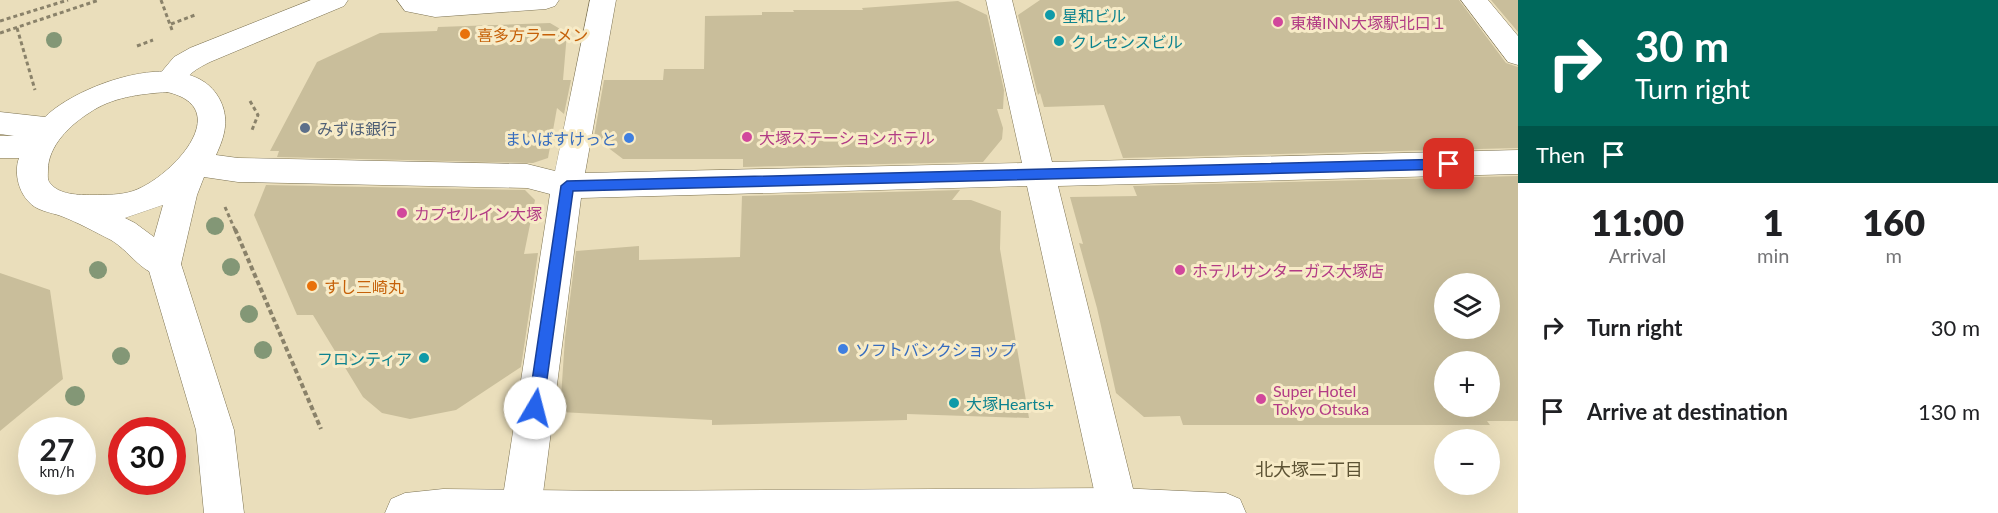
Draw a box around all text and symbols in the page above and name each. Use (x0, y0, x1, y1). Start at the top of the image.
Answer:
place label: 星和ビル (1062, 6, 1126, 25)
marker: 星和ビル (1043, 8, 1057, 22)
place label: 東横INN大塚駅北口１ (1290, 13, 1447, 32)
marker: 東横INN大塚駅北口１ (1271, 15, 1285, 29)
text: 30 m (1635, 21, 1729, 71)
icon: right (1536, 24, 1614, 102)
place label: 喜多方ラーメン (477, 25, 588, 44)
marker: 喜多方ラーメン (458, 27, 472, 41)
place label: クレセンスビル (1071, 32, 1183, 51)
marker: クレセンスビル (1052, 34, 1066, 48)
text: Turn right (1635, 72, 1750, 105)
place label: みずほ銀行 (317, 119, 397, 138)
marker: みずほ銀行 (298, 121, 312, 135)
place label: 大塚ステーションホテル (759, 128, 935, 147)
place label: まいばすけっと (505, 129, 617, 148)
marker: 大塚ステーションホテル (740, 130, 754, 144)
marker: まいばすけっと (622, 131, 636, 145)
pin (1423, 138, 1474, 189)
icon: arrive (1597, 138, 1630, 171)
text: Then (1536, 141, 1585, 168)
icon: arrive (1432, 147, 1465, 180)
text: 11:00 (1591, 200, 1684, 244)
text: 1 (1763, 200, 1784, 244)
text: 160 (1862, 200, 1925, 244)
place label: カプセルイン大塚 (414, 204, 542, 223)
marker: カプセルイン大塚 (395, 206, 409, 220)
text: Arrival (1609, 243, 1666, 267)
text: min (1757, 243, 1789, 267)
text: m (1885, 243, 1902, 267)
place label: ホテルサンターガス大塚店 (1192, 261, 1384, 280)
marker: ホテルサンターガス大塚店 (1173, 263, 1187, 277)
map controls (1434, 273, 1500, 495)
button: layers (1434, 273, 1500, 339)
place label: すし三崎丸 (324, 277, 404, 296)
marker: すし三崎丸 (305, 279, 319, 293)
icon: right (1536, 311, 1569, 344)
text: Turn right (1587, 314, 1682, 341)
text: 30 m (1931, 314, 1980, 341)
place label: ソフトバンクショップ (855, 340, 1016, 359)
marker: ソフトバンクショップ (836, 342, 850, 356)
place label: フロンティア (317, 349, 412, 368)
marker: フロンティア (417, 351, 431, 365)
button: + (1434, 351, 1500, 417)
position arrow (503, 376, 567, 440)
place label: Super Hotel Tokyo Otsuka (1273, 381, 1369, 418)
marker: Super Hotel Tokyo Otsuka (1254, 392, 1268, 406)
place label: 大塚Hearts+ (966, 394, 1054, 413)
icon: arrive (1536, 395, 1569, 428)
marker: 大塚Hearts+ (947, 396, 961, 410)
text: Arrive at destination (1587, 398, 1788, 425)
text: 130 m (1918, 398, 1980, 425)
speed limit sign: 30 (108, 417, 186, 495)
button: − (1434, 429, 1500, 495)
text: 27 (40, 431, 74, 467)
district label: 北大塚二丁目 (1255, 458, 1363, 480)
text: km/h (39, 462, 75, 480)

